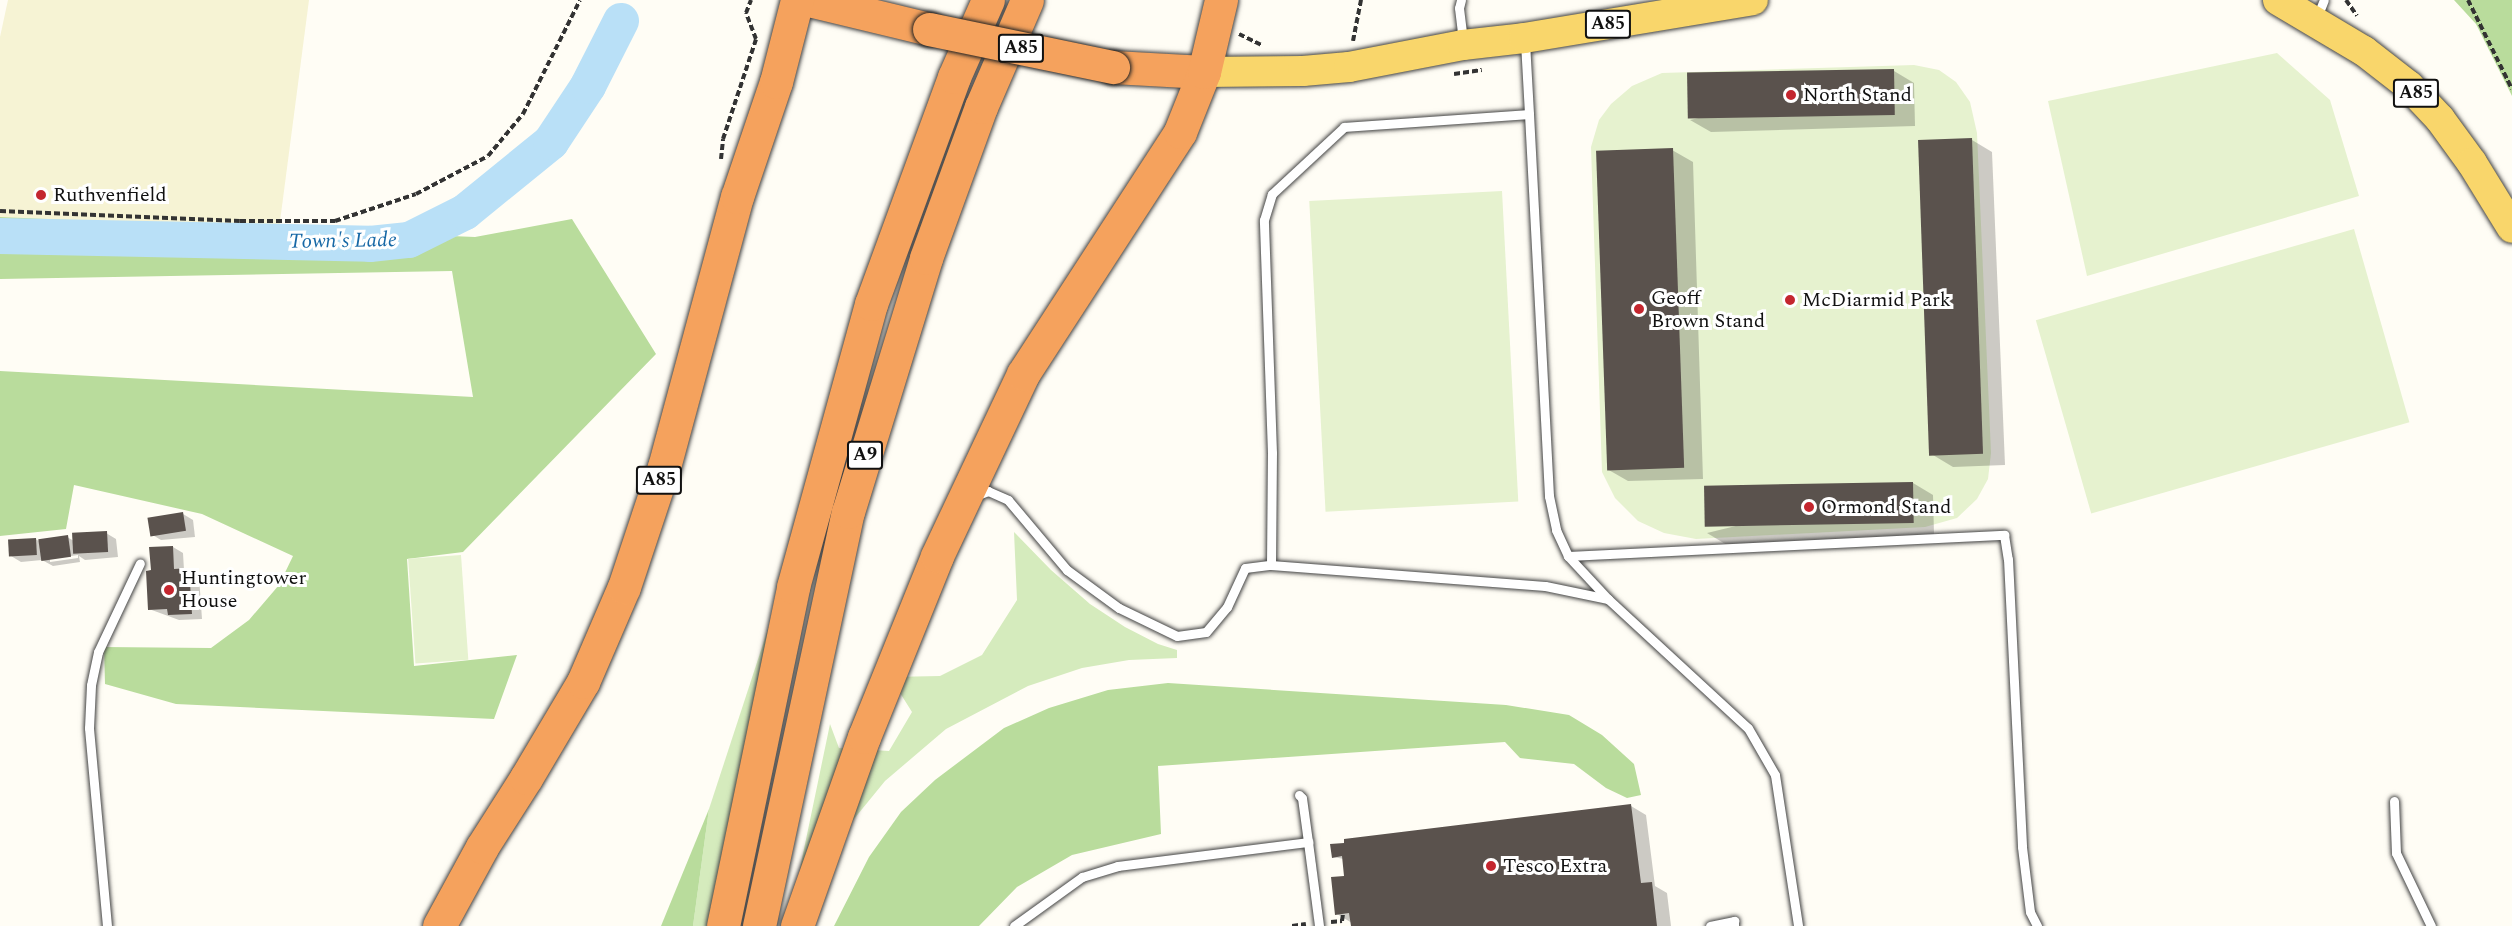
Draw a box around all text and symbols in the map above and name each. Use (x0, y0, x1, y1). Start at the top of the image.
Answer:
road number: A85 (1584, 9, 1632, 39)
road number: A85 (997, 33, 1045, 63)
road number: A85 (2392, 78, 2440, 108)
place label: North Stand (1803, 83, 1912, 107)
marker: North Stand (1784, 88, 1798, 102)
place label: Ruthvenfield (53, 183, 167, 207)
marker: Ruthvenfield (34, 188, 48, 202)
water label: Town's Lade (289, 227, 397, 255)
place label: Geoff Brown Stand (1651, 286, 1765, 333)
place label: McDiarmid Park (1802, 288, 1951, 312)
marker: McDiarmid Park (1783, 293, 1797, 307)
marker: Geoff Brown Stand (1632, 302, 1646, 316)
road number: A9 (846, 440, 884, 470)
road number: A85 (635, 465, 683, 495)
place label: Ormond Stand (1821, 495, 1951, 519)
marker: Ormond Stand (1802, 500, 1816, 514)
place label: Huntingtower House (181, 566, 306, 613)
marker: Huntingtower House (162, 583, 176, 597)
place label: Tesco Extra (1503, 854, 1607, 878)
marker: Tesco Extra (1484, 859, 1498, 873)

